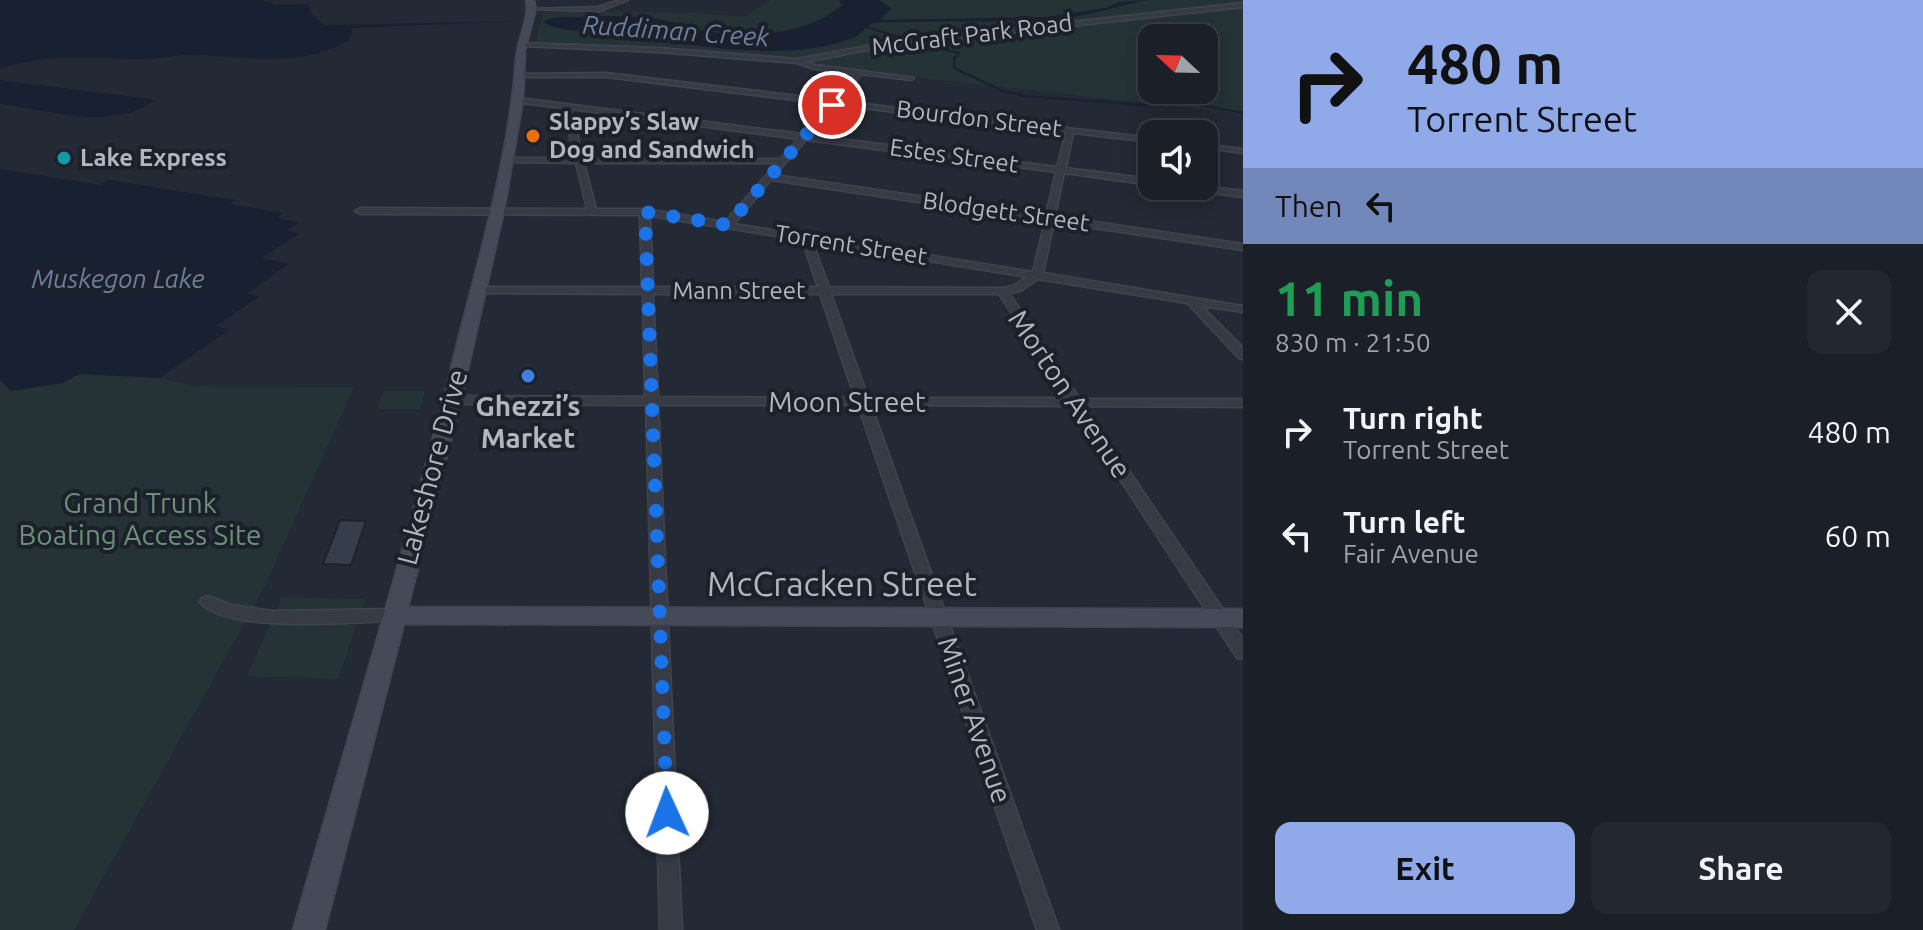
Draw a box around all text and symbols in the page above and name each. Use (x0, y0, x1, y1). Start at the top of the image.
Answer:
street label: McGraft Park Road (870, 9, 1074, 60)
water label: Ruddiman Creek (582, 10, 771, 52)
north arrow (1138, 24, 1218, 104)
map controls (1138, 24, 1218, 200)
icon: right (1275, 32, 1379, 136)
text: 480 m (1407, 32, 1563, 95)
pin (798, 71, 866, 139)
icon: arrive (810, 83, 854, 127)
street label: Bourdon Street (895, 95, 1064, 142)
text: Torrent Street (1407, 98, 1637, 139)
place label: Slappy’s Slaw Dog and Sandwich (549, 108, 754, 163)
button: sound (1138, 120, 1218, 200)
marker: Slappy’s Slaw Dog and Sandwich (524, 127, 542, 145)
street label: Estes Street (888, 133, 1021, 178)
place label: Lake Express (80, 144, 227, 171)
marker: Lake Express (55, 149, 73, 167)
icon: left (1359, 184, 1403, 228)
street label: Blodgett Street (921, 186, 1092, 237)
text: Then (1275, 189, 1343, 223)
street label: Torrent Street (773, 219, 929, 270)
water label: Muskegon Lake (31, 264, 205, 293)
button: close (1807, 270, 1891, 354)
text: 11 min (1275, 271, 1423, 325)
street label: Mann Street (672, 277, 806, 304)
street label: Morton Avenue (1003, 304, 1138, 483)
text: 830 m · 21:50 (1275, 328, 1431, 357)
street label: Lakeshore Drive (391, 366, 472, 568)
marker: Ghezzi’s Market (519, 367, 537, 385)
street label: Moon Street (768, 386, 926, 417)
place label: Ghezzi’s Market (475, 390, 581, 453)
text: Turn right (1343, 401, 1483, 435)
icon: right (1275, 410, 1319, 454)
text: 480 m (1807, 415, 1891, 449)
text: Torrent Street (1343, 435, 1509, 464)
park label: Grand Trunk Boating Access Site (19, 487, 261, 550)
text: Turn left (1343, 505, 1465, 539)
icon: left (1275, 514, 1319, 558)
text: 60 m (1824, 519, 1891, 553)
text: Fair Avenue (1343, 539, 1479, 568)
street label: McCracken Street (707, 564, 977, 602)
street label: Miner Avenue (933, 633, 1018, 807)
position arrow (625, 771, 709, 855)
button: Exit (1275, 822, 1575, 914)
button: Share (1591, 822, 1891, 914)

